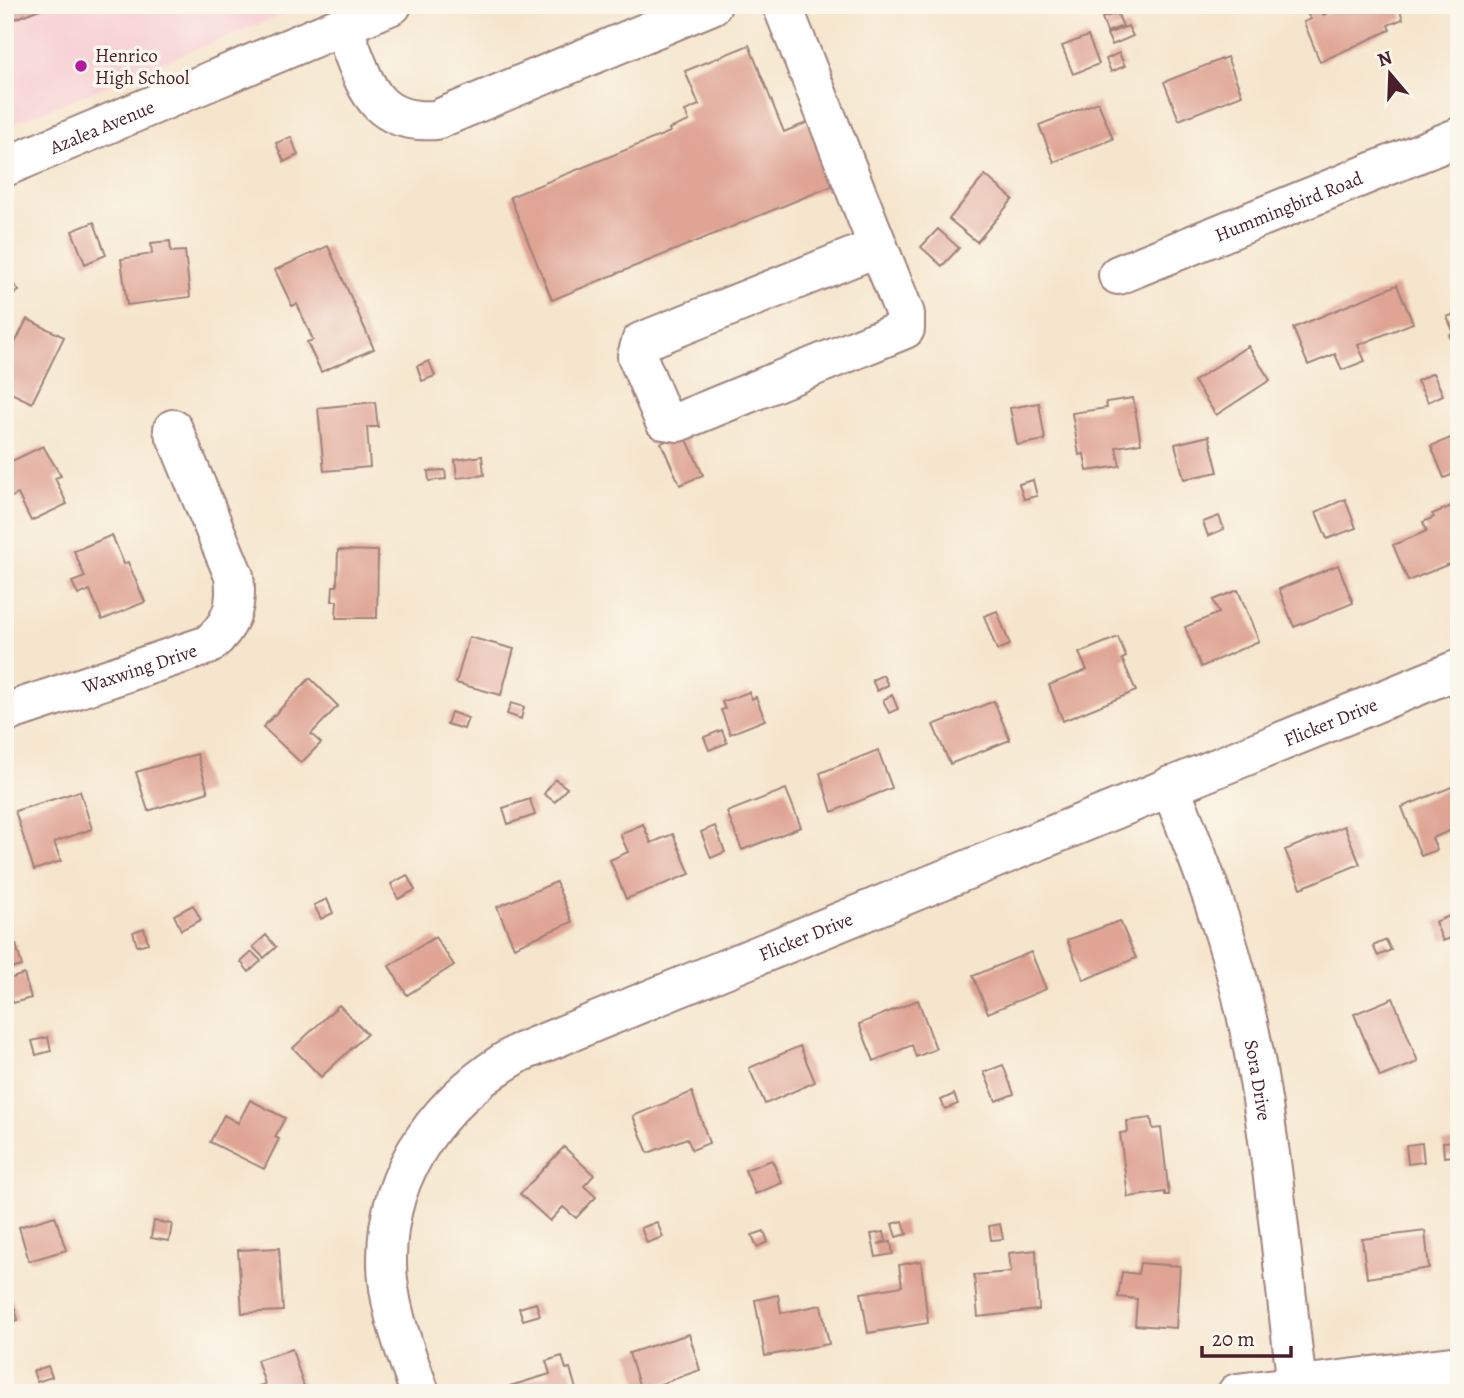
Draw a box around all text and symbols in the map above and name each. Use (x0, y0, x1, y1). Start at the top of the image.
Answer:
north arrow (1356, 38, 1426, 108)
place label: Henrico High School (95, 43, 190, 91)
text: N (1374, 44, 1396, 73)
marker: Henrico High School (73, 58, 89, 74)
street label: Azalea Avenue (45, 94, 159, 161)
street label: Hummingbird Road (1211, 165, 1367, 248)
street label: Waxwing Drive (78, 638, 201, 700)
street label: Flicker Drive (1280, 692, 1382, 753)
street label: Flicker Drive (755, 906, 857, 968)
street label: Sora Drive (1238, 1038, 1277, 1123)
scale bar (1202, 1314, 1291, 1358)
text: 20 m (1212, 1325, 1255, 1353)

